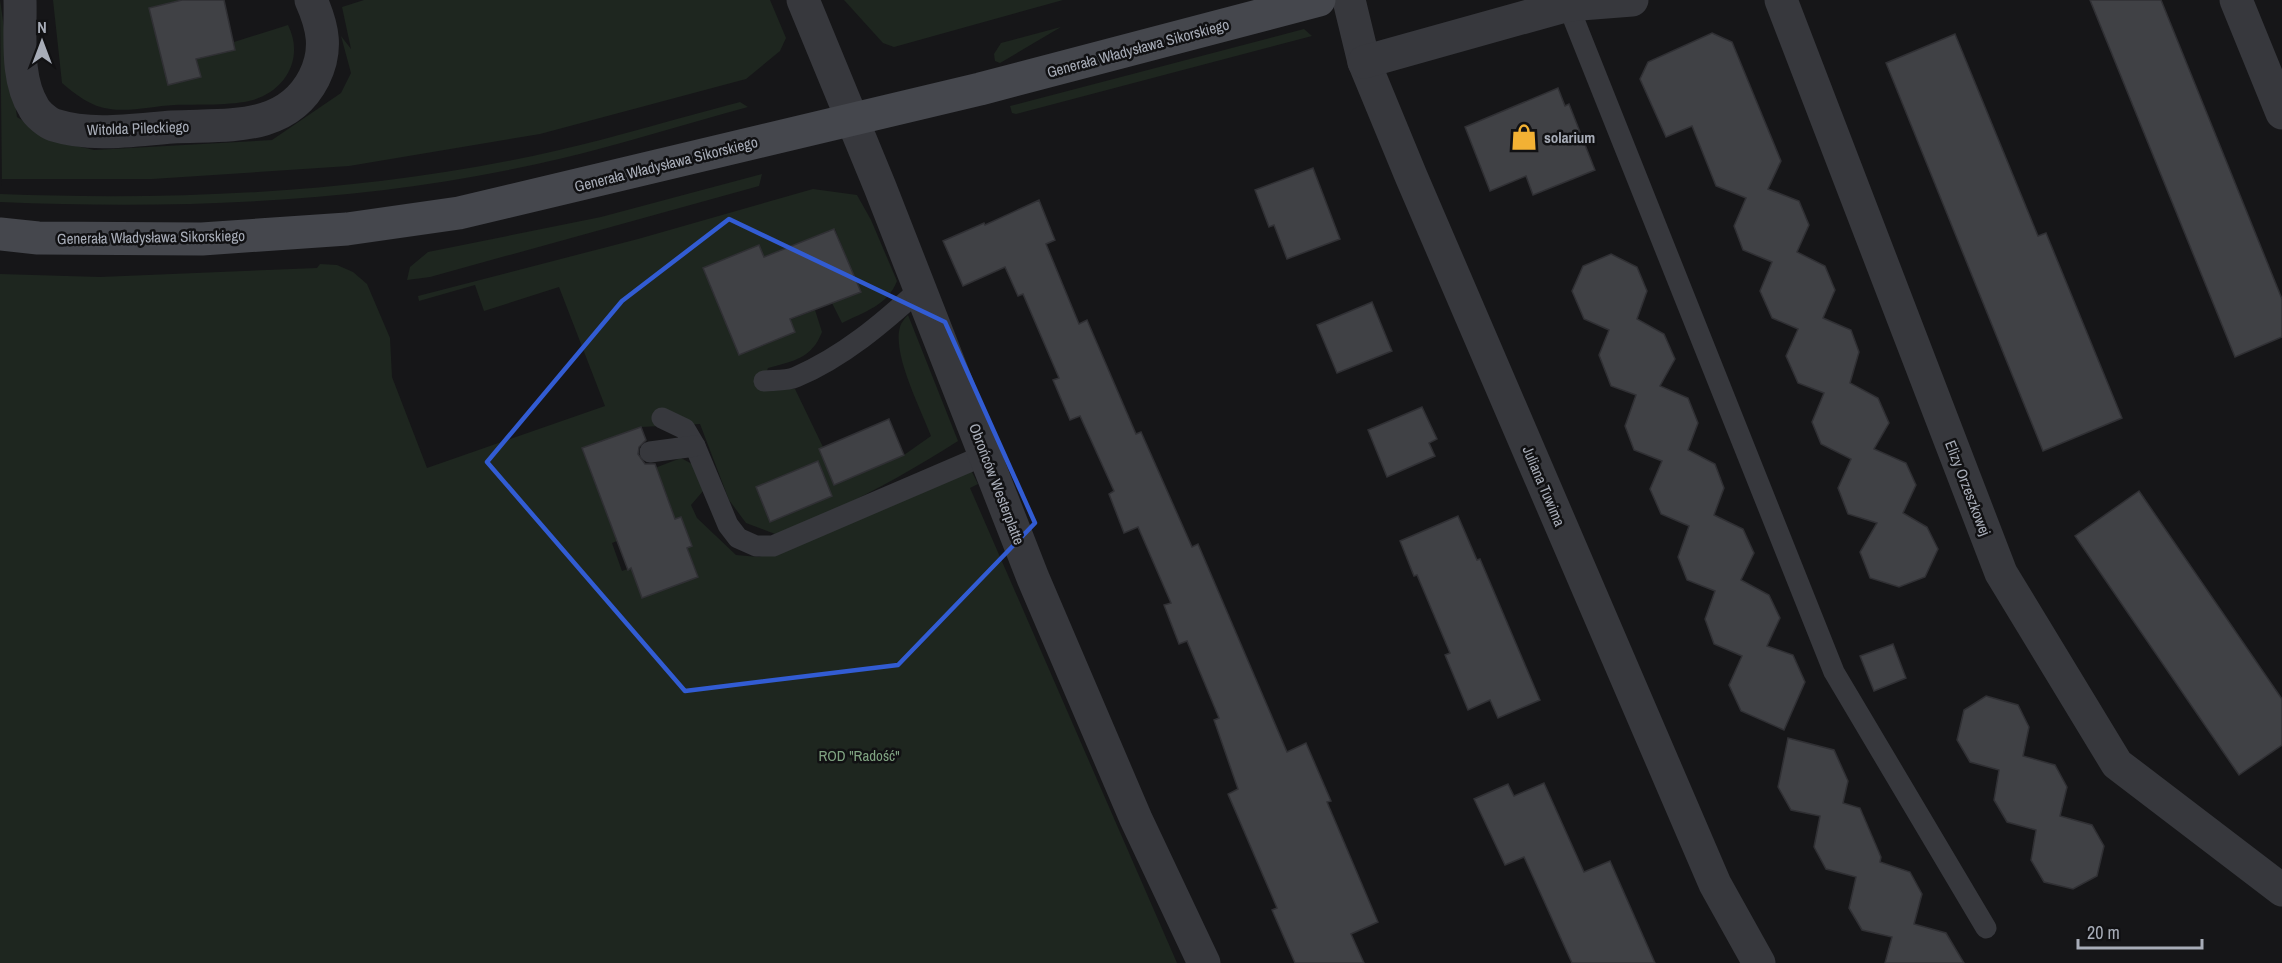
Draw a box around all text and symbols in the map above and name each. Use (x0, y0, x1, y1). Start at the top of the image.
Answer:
north arrow (12, 12, 72, 72)
street label: Generała Władysława Sikorskiego (1044, 13, 1232, 82)
text: N (37, 16, 47, 38)
street label: Witolda Pileckiego (86, 116, 190, 140)
shop icon: solarium (1509, 122, 1539, 152)
place label: solarium (1544, 127, 1595, 148)
street label: Generała Władysława Sikorskiego (572, 131, 760, 197)
street label: Generała Władysława Sikorskiego (57, 225, 245, 249)
street label: Obrońców Westerplatte (964, 420, 1030, 548)
street label: Elizy Orzeszkowej (1940, 437, 1996, 539)
street label: Juliana Tuwima (1518, 443, 1570, 530)
park label: ROD "Radość" (818, 745, 900, 766)
scale bar (2078, 912, 2202, 950)
text: 20 m (2087, 920, 2120, 945)

